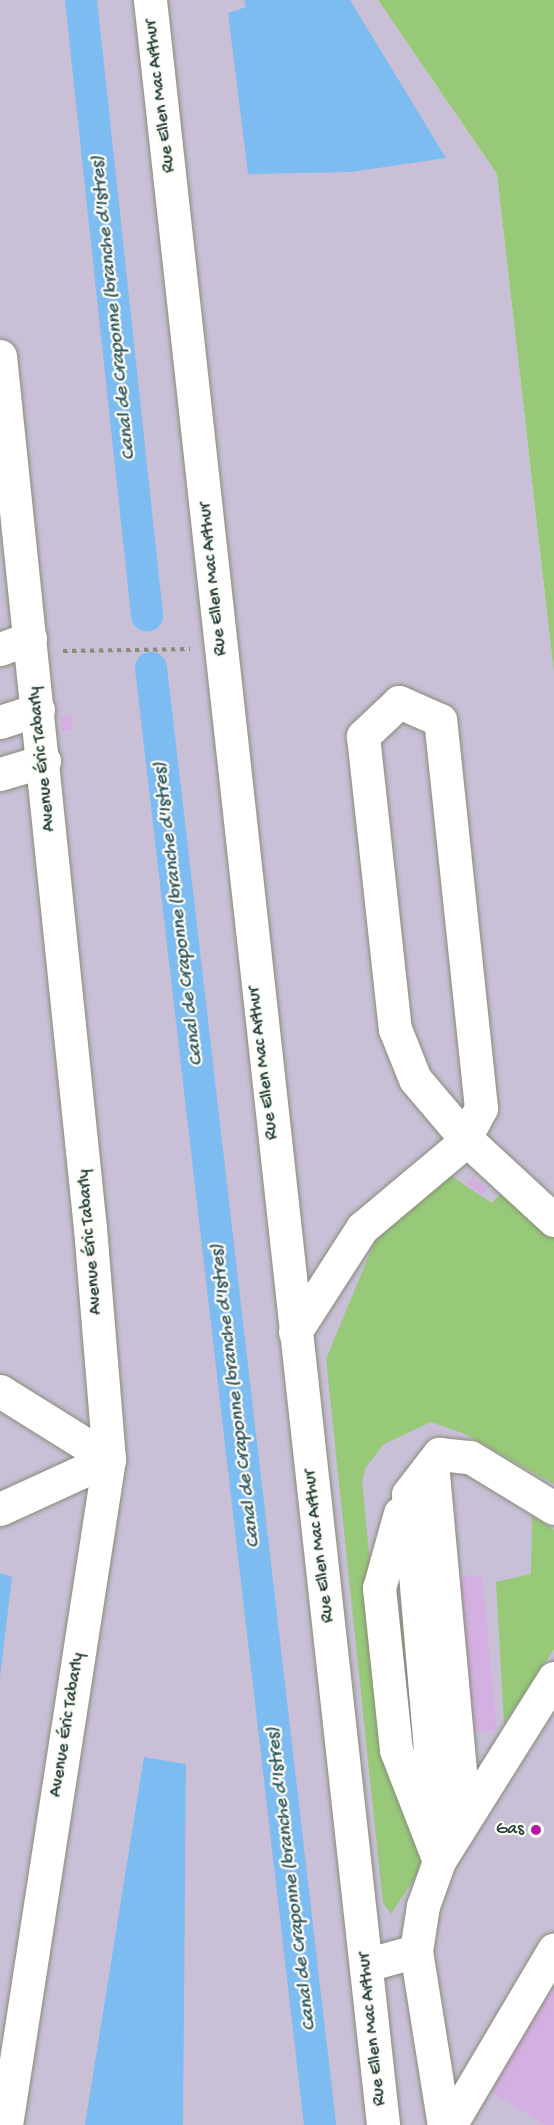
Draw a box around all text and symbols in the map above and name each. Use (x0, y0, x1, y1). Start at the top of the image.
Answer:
street label: Rue Ellen Mac Arthur (141, 18, 181, 174)
water label: Canal de Craponne (branche d'Istres) (86, 155, 142, 461)
street label: Rue Ellen Mac Arthur (195, 501, 233, 657)
street label: Avenue Éric Tabarly (25, 685, 61, 833)
water label: Canal de Craponne (branche d'Istres) (148, 761, 210, 1067)
street label: Rue Ellen Mac Arthur (244, 985, 284, 1141)
street label: Avenue Éric Tabarly (74, 1168, 108, 1316)
water label: Canal de Craponne (branche d'Istres) (205, 1243, 267, 1549)
street label: Rue Ellen Mac Arthur (300, 1468, 340, 1624)
street label: Avenue Éric Tabarly (46, 1651, 90, 1799)
water label: Canal de Craponne (branche d'Istres) (261, 1726, 323, 2032)
place label: Gas (496, 1819, 524, 1841)
marker: Gas (529, 1823, 543, 1837)
street label: Rue Ellen Mac Arthur (354, 1951, 392, 2107)

